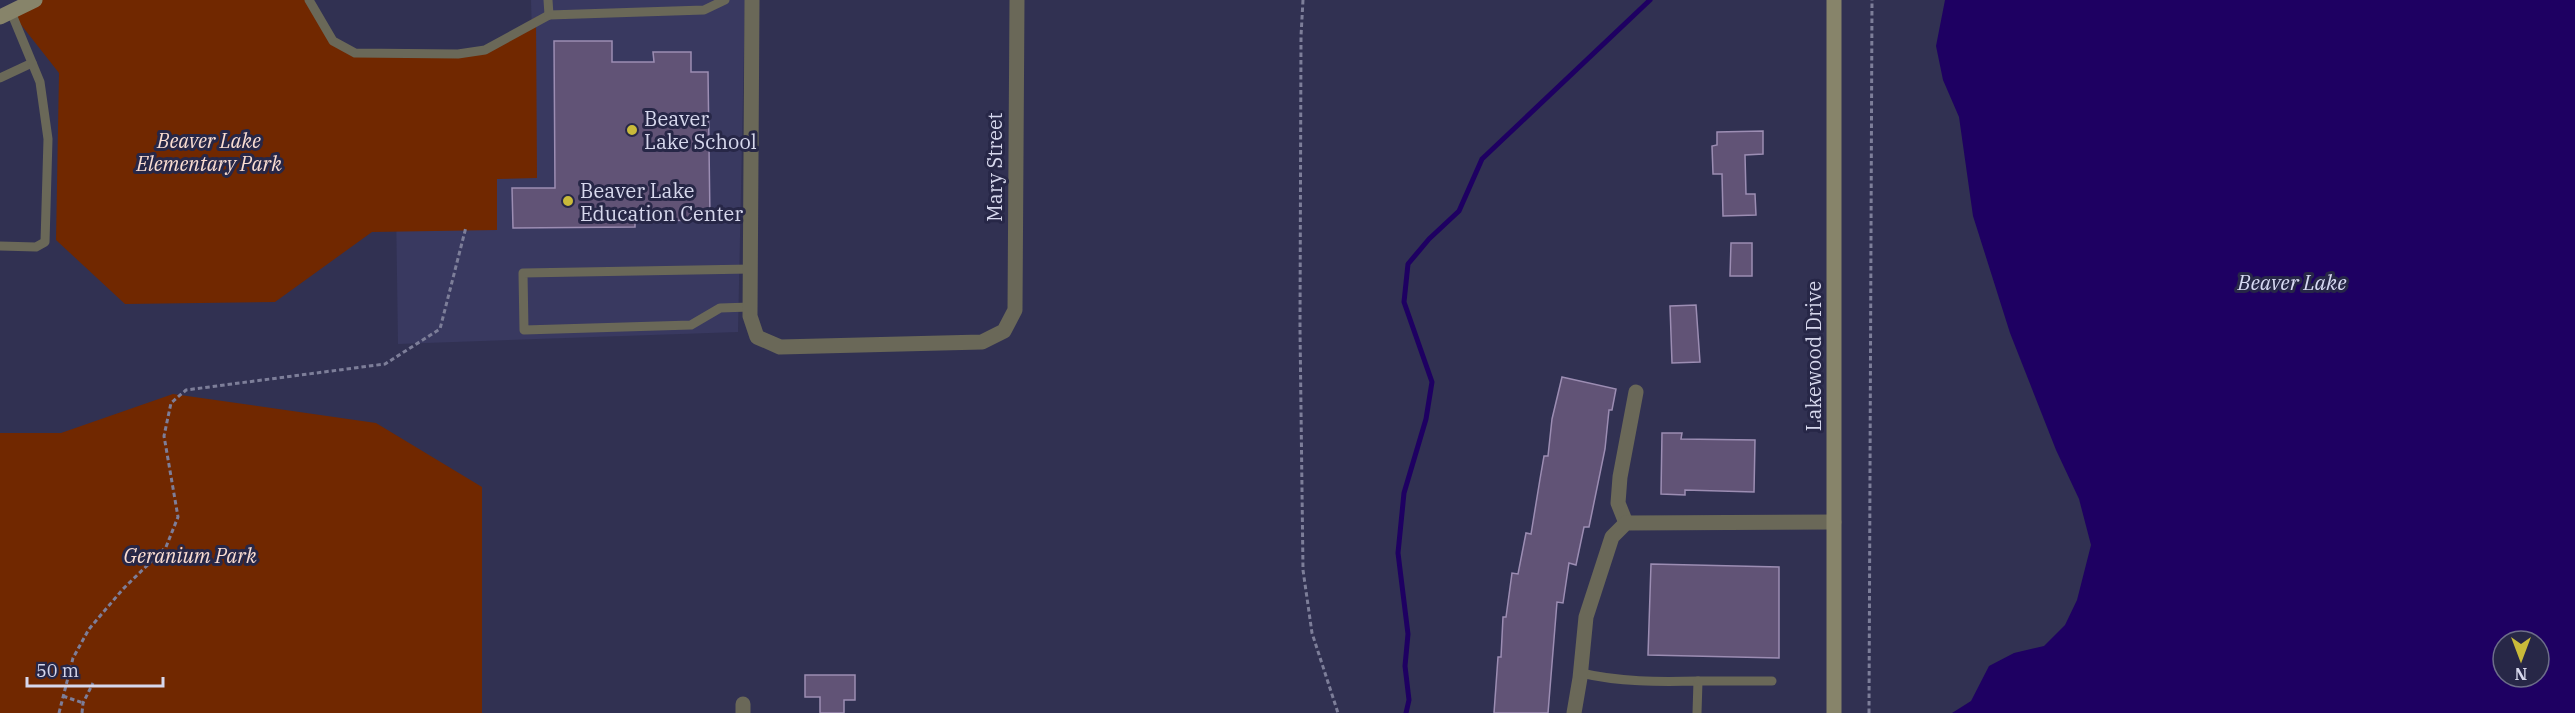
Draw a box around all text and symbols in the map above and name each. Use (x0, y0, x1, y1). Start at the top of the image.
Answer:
place label: Beaver Lake School (644, 105, 757, 155)
street label: Mary Street (981, 112, 1008, 222)
marker: Beaver Lake School (625, 123, 639, 137)
park label: Beaver Lake Elementary Park (135, 127, 282, 177)
place label: Beaver Lake Education Center (580, 177, 743, 227)
marker: Beaver Lake Education Center (561, 194, 575, 208)
water label: Beaver Lake (2236, 268, 2347, 296)
street label: Lakewood Drive (1800, 281, 1827, 431)
park label: Geranium Park (123, 542, 257, 569)
north arrow (2491, 629, 2551, 689)
scale bar (27, 650, 164, 688)
text: 50 m (36, 659, 79, 682)
text: N (2515, 664, 2527, 684)

